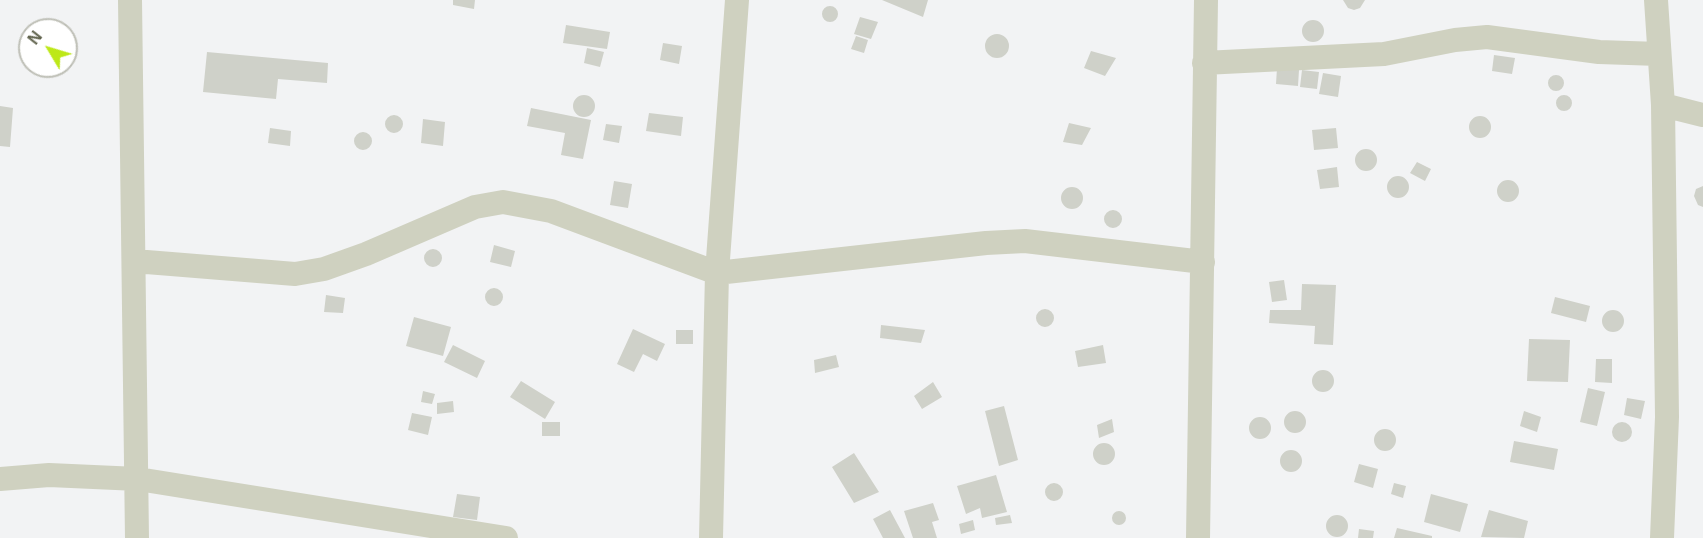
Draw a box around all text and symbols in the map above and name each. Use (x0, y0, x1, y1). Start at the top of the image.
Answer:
north arrow (18, 18, 78, 78)
text: N (25, 28, 45, 48)

